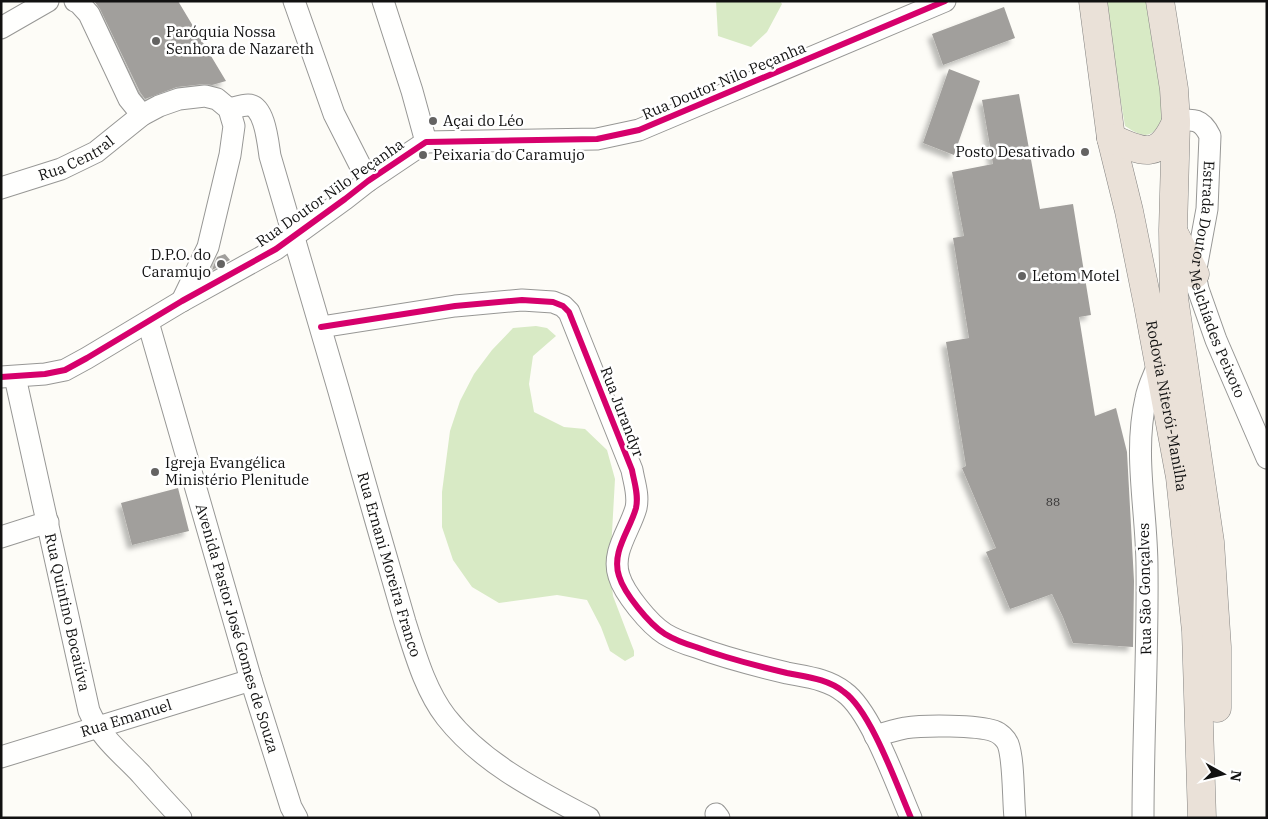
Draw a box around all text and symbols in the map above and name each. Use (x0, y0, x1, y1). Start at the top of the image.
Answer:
place label: Paróquia Nossa Senhora de Nazareth (166, 22, 314, 58)
marker: Paróquia Nossa Senhora de Nazareth (150, 35, 162, 47)
street label: Rua Doutor Nilo Peçanha (639, 37, 809, 124)
place label: Açai do Léo (443, 111, 524, 130)
marker: Açai do Léo (427, 115, 439, 127)
street label: Rua Central (36, 131, 118, 185)
street label: Rua Doutor Nilo Peçanha (252, 134, 407, 251)
place label: Posto Desativado (955, 142, 1075, 161)
place label: Peixaria do Caramujo (433, 145, 585, 164)
marker: Posto Desativado (1079, 146, 1091, 158)
marker: Peixaria do Caramujo (417, 149, 429, 161)
street label: Estrada Doutor Melchíades Peixoto (1185, 160, 1250, 401)
place label: D.P.O. do Caramujo (142, 245, 211, 281)
marker: D.P.O. do Caramujo (215, 258, 227, 270)
place label: Letom Motel (1032, 266, 1120, 285)
marker: Letom Motel (1016, 270, 1028, 282)
street label: Rodovia Niterói-Manilha (1142, 319, 1191, 492)
street label: Rua Jurandyr (597, 364, 649, 460)
place label: Igreja Evangélica Ministério Plenitude (165, 453, 309, 489)
marker: Igreja Evangélica Ministério Plenitude (149, 466, 161, 478)
street label: Rua Ernani Moreira Franco (353, 470, 426, 659)
house number: 88 (1046, 494, 1060, 509)
street label: Avenida Pastor José Gomes de Souza (192, 501, 283, 755)
street label: Rua São Gonçalves (1134, 523, 1155, 655)
street label: Rua Quintino Bocaiúva (41, 531, 94, 693)
street label: Rua Emanuel (78, 695, 174, 741)
north arrow (1198, 749, 1248, 799)
text: N (1226, 769, 1246, 783)

